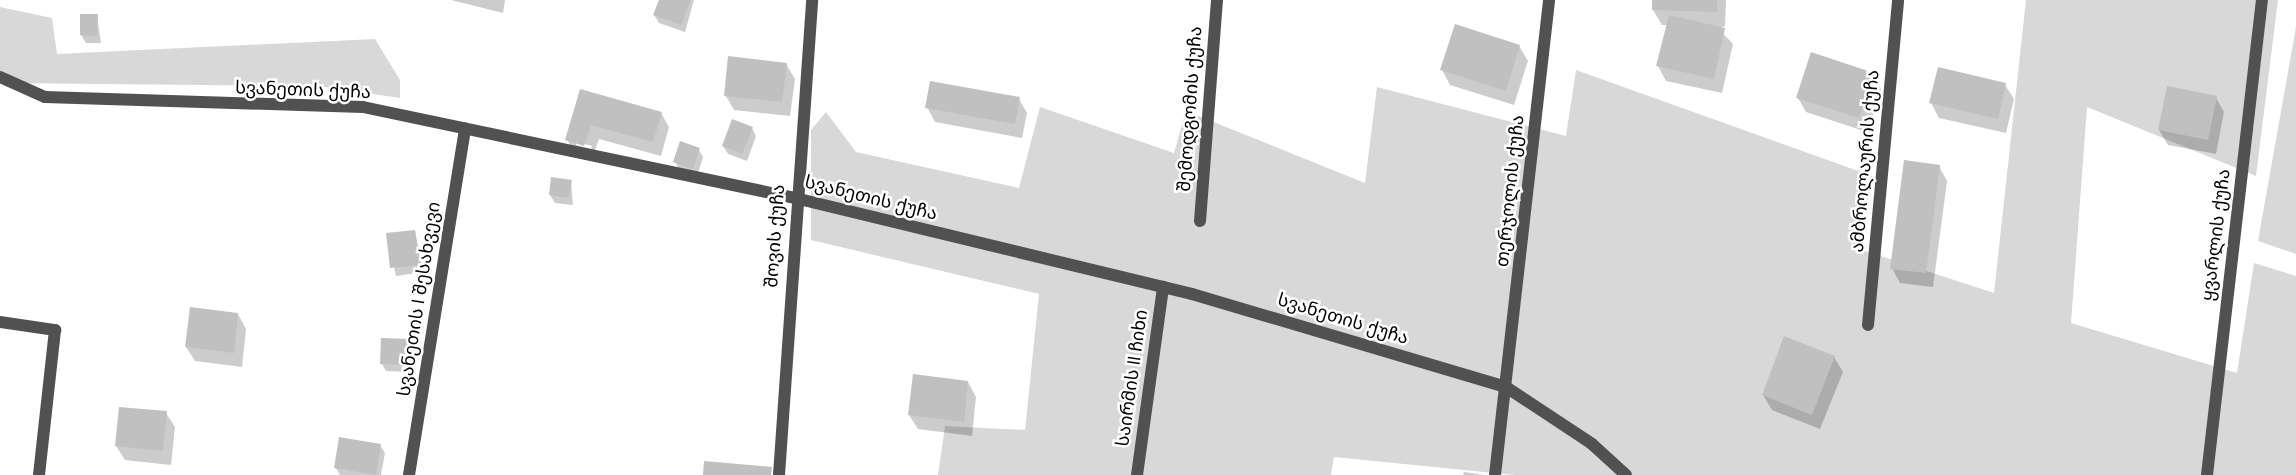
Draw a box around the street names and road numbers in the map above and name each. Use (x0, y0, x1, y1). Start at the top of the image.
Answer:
street label: შემოდგომის ქუჩა (1173, 26, 1207, 192)
street label: ამბროლაურის ქუჩა (1846, 69, 1884, 253)
street label: სვანეთის ქუჩა (235, 77, 371, 103)
street label: თერჯოლის ქუჩა (1491, 114, 1529, 268)
street label: ყვარლის ქუჩა (2197, 168, 2235, 302)
street label: სვანეთის ქუჩა (803, 171, 939, 225)
street label: შოვის ქუჩა (761, 184, 789, 288)
street label: სვანეთის I შესახვევი (393, 200, 445, 398)
street label: სვანეთის ქუჩა (1275, 289, 1411, 349)
street label: საირმის II ჩიხი (1112, 308, 1152, 448)

